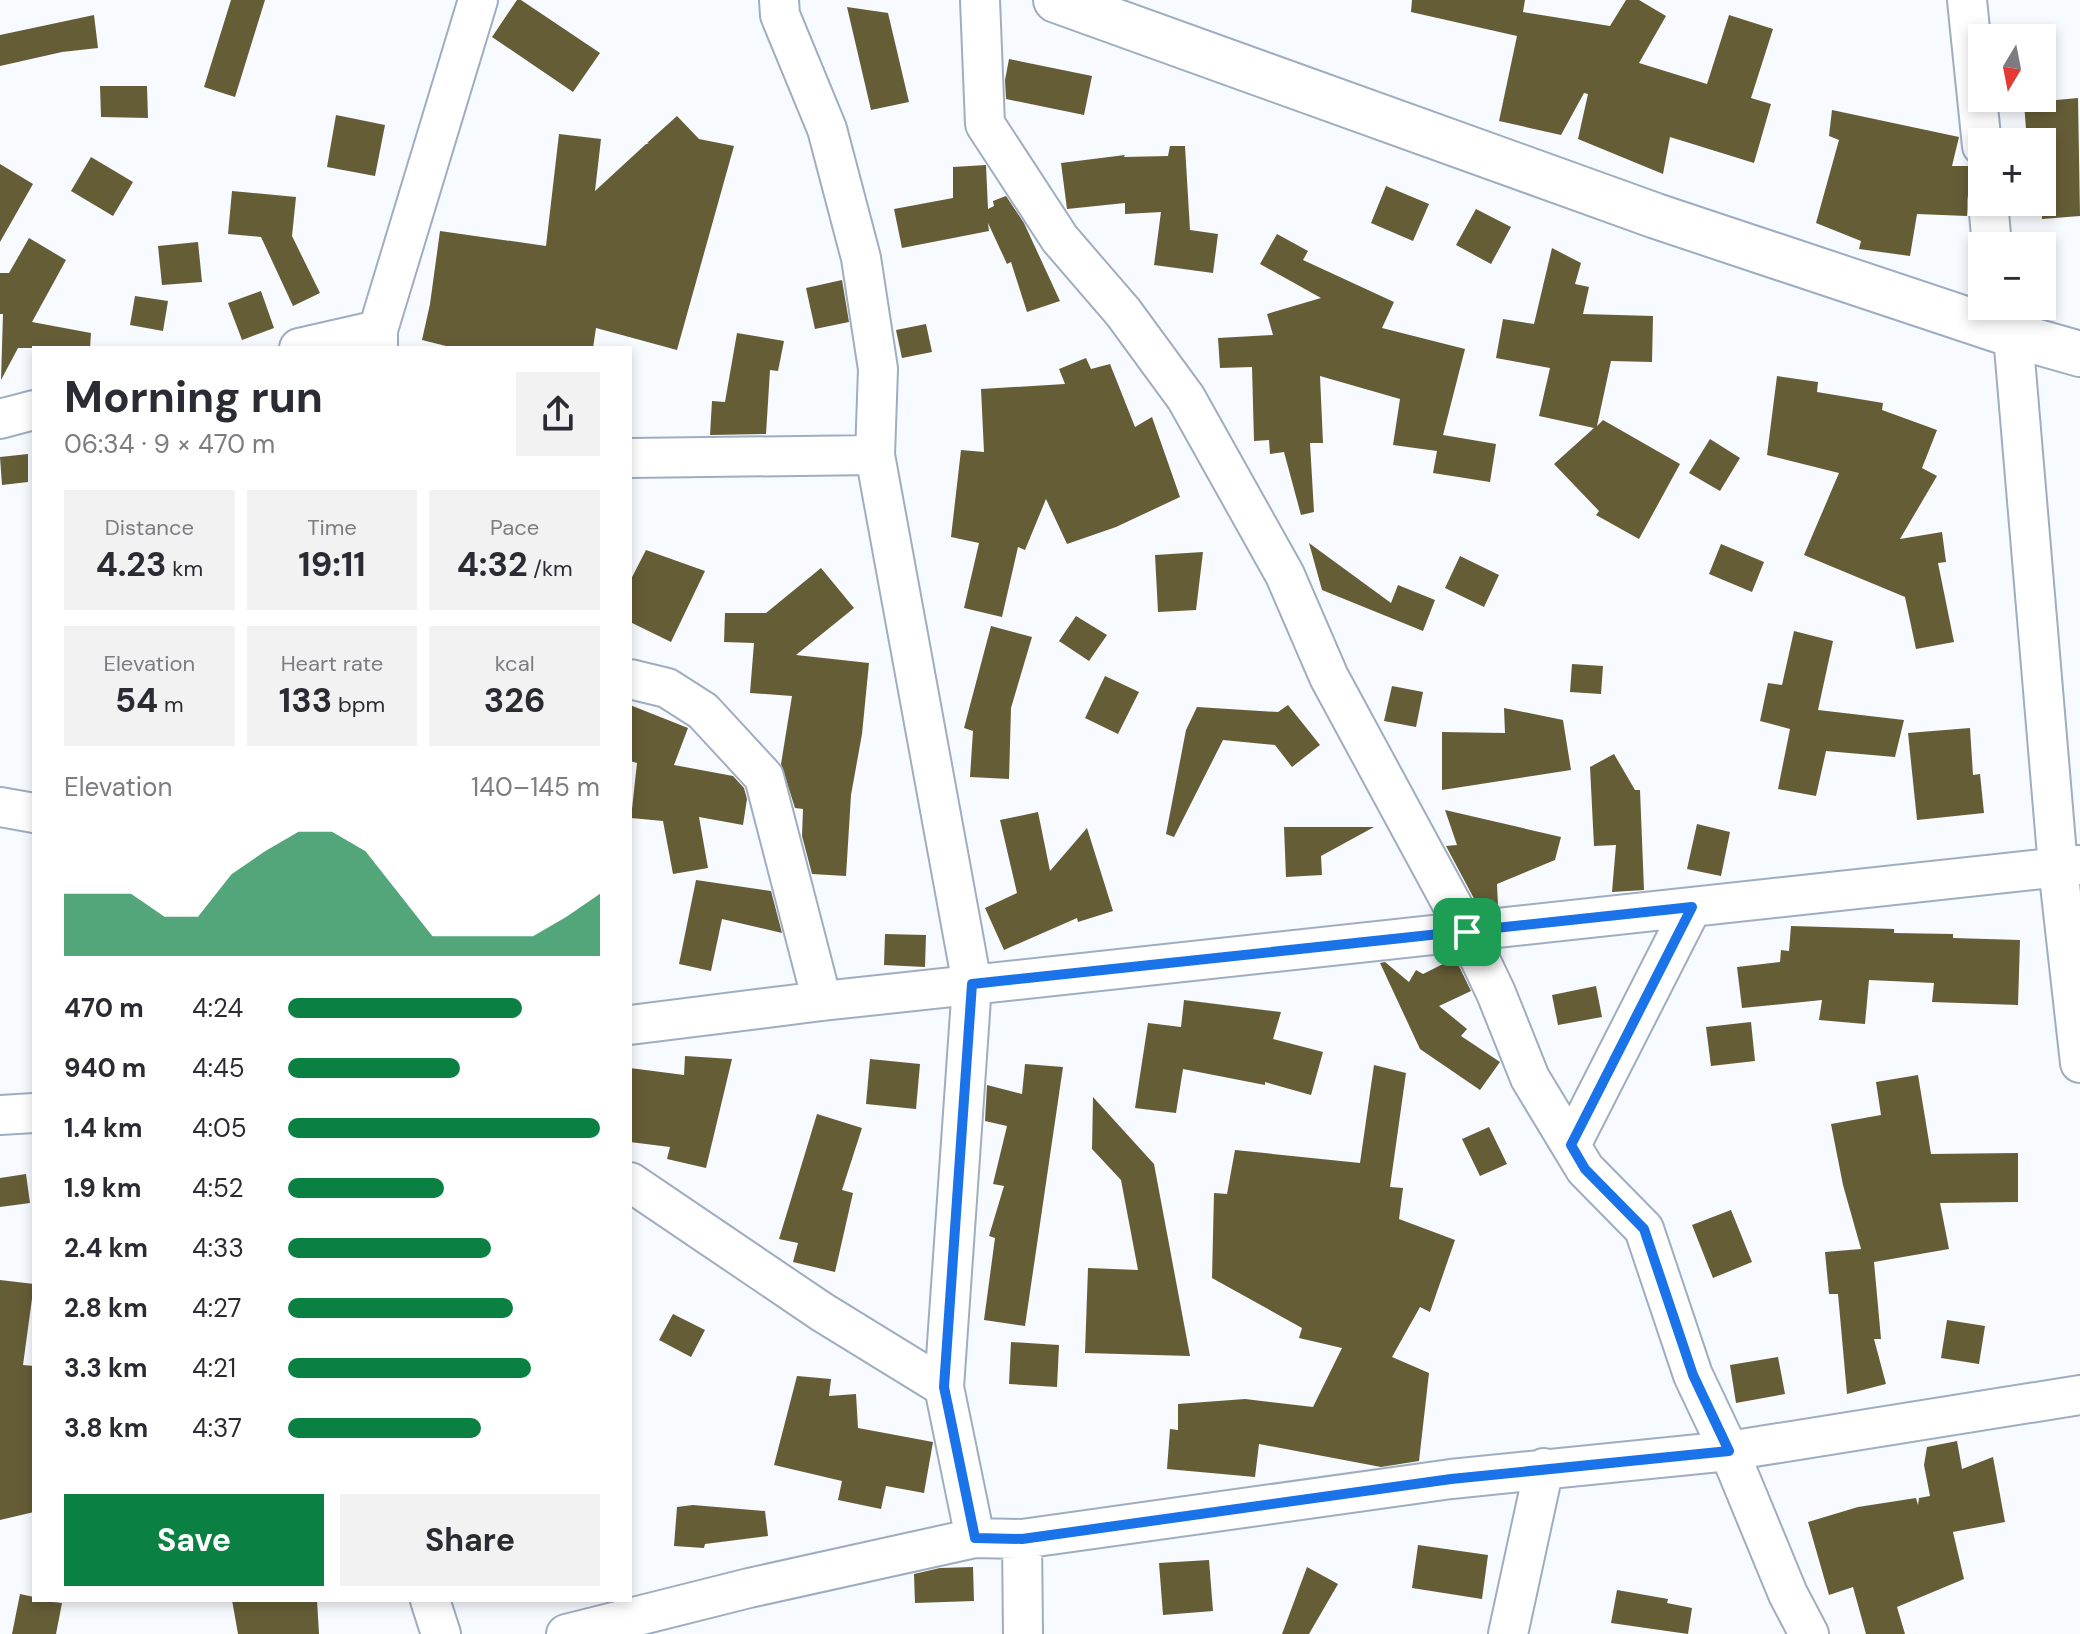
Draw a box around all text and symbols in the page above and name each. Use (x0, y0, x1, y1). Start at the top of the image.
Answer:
north arrow (1968, 24, 2056, 112)
map controls (1968, 24, 2056, 320)
button: + (1968, 128, 2056, 216)
button: − (1968, 232, 2056, 320)
text: Morning run (64, 368, 323, 426)
button: share (516, 372, 600, 456)
text: 06:34 · 9 × 470 m (64, 427, 275, 461)
text: Distance (105, 513, 194, 542)
text: Time (307, 513, 357, 542)
text: Pace (490, 513, 539, 542)
text: 4.23 (96, 542, 166, 587)
text: 19:11 (298, 542, 366, 587)
text: 4:32 (457, 542, 528, 587)
text: km (166, 554, 203, 583)
text: /km (528, 554, 573, 583)
text: Elevation (103, 649, 195, 678)
text: Heart rate (281, 649, 383, 678)
text: kcal (495, 649, 535, 678)
text: 54 (115, 678, 158, 723)
text: 133 (279, 678, 332, 723)
text: 326 (484, 678, 546, 723)
text: m (158, 690, 184, 719)
text: bpm (332, 690, 385, 719)
text: Elevation (64, 770, 172, 804)
text: 140–145 m (471, 770, 600, 804)
pin (1433, 898, 1501, 966)
icon: arrive (1445, 910, 1489, 954)
text: 470 m (64, 991, 144, 1025)
text: 4:24 (192, 991, 243, 1025)
text: 940 m (64, 1051, 146, 1085)
text: 4:45 (192, 1051, 245, 1085)
text: 1.4 km (64, 1111, 143, 1145)
text: 4:05 (192, 1111, 247, 1145)
text: 1.9 km (64, 1171, 141, 1205)
text: 4:52 (192, 1171, 243, 1205)
text: 2.4 km (64, 1231, 148, 1265)
text: 4:33 (192, 1231, 244, 1265)
text: 2.8 km (64, 1291, 148, 1325)
text: 4:27 (192, 1291, 241, 1325)
text: 3.3 km (64, 1351, 148, 1385)
text: 4:21 (192, 1351, 236, 1385)
text: 3.8 km (64, 1411, 148, 1445)
text: 4:37 (192, 1411, 242, 1445)
button: Save (64, 1494, 324, 1586)
button: Share (340, 1494, 600, 1586)

